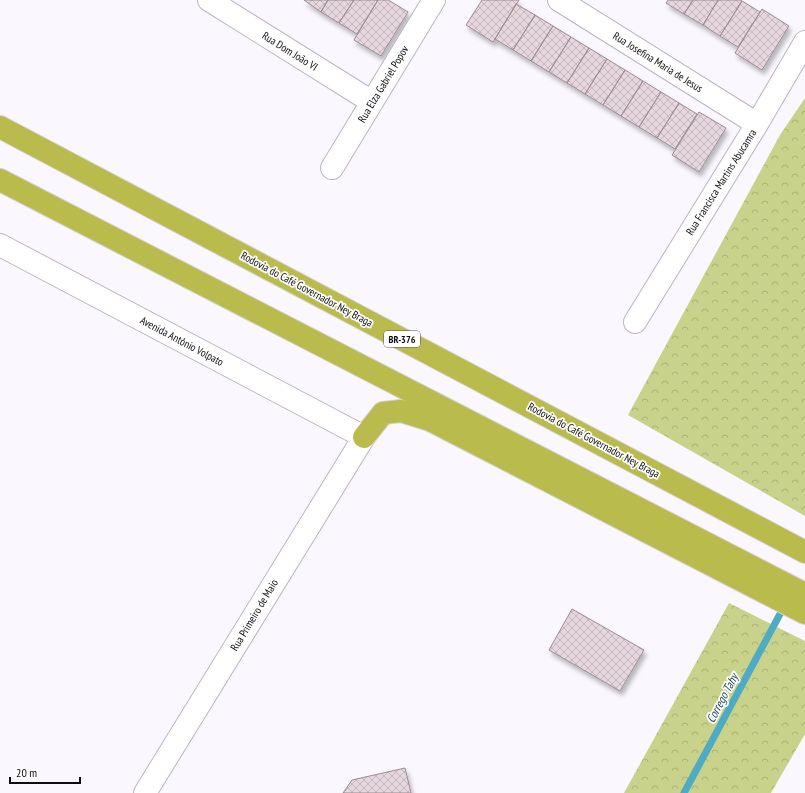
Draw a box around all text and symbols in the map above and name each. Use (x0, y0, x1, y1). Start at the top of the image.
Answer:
street label: Rua Dom João VI (260, 28, 320, 74)
street label: Rua Josefina Maria de Jesus (610, 29, 706, 95)
street label: Rua Elza Gabriel Popov (355, 42, 412, 125)
street label: Rua Francisca Martins Abucamra (683, 126, 759, 238)
street label: Rodovia do Café Governador Ney Braga (239, 248, 375, 330)
street label: Avenida Antônio Volpato (138, 313, 226, 369)
road number: BR-376 (384, 331, 420, 347)
street label: Rodovia do Café Governador Ney Braga (526, 399, 662, 481)
street label: Rua Primeiro de Maio (227, 576, 281, 653)
water label: Corrego Tahy (703, 670, 742, 725)
scale bar (10, 759, 80, 785)
text: 20 m (16, 765, 37, 780)

